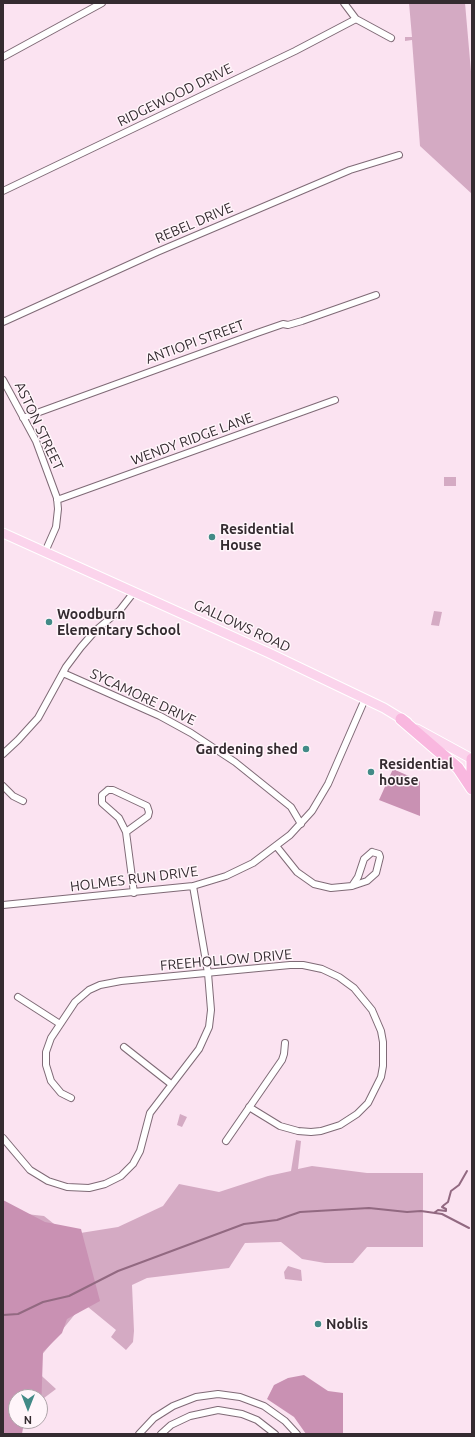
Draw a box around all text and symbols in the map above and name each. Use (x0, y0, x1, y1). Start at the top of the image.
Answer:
street label: RIDGEWOOD DRIVE (115, 60, 235, 130)
street label: REBEL DRIVE (153, 199, 235, 247)
street label: ANTIOPI STREET (143, 316, 247, 368)
street label: ASTON STREET (11, 379, 67, 473)
street label: WENDY RIDGE LANE (129, 409, 255, 469)
place label: Residential House (220, 521, 294, 554)
marker: Residential House (207, 532, 217, 542)
street label: GALLOWS ROAD (191, 596, 293, 656)
place label: Woodburn Elementary School (57, 606, 180, 638)
marker: Woodburn Elementary School (44, 617, 54, 627)
street label: SYCAMORE DRIVE (87, 665, 199, 729)
place label: Gardening shed (196, 741, 298, 757)
marker: Gardening shed (301, 744, 311, 754)
place label: Residential house (379, 756, 453, 788)
marker: Residential house (366, 767, 376, 777)
street label: HOLMES RUN DRIVE (69, 863, 199, 895)
street label: FREEHOLLOW DRIVE (159, 946, 293, 974)
place label: Noblis (326, 1316, 368, 1332)
marker: Noblis (313, 1319, 323, 1329)
north arrow (8, 1389, 48, 1429)
text: N (24, 1414, 32, 1426)

